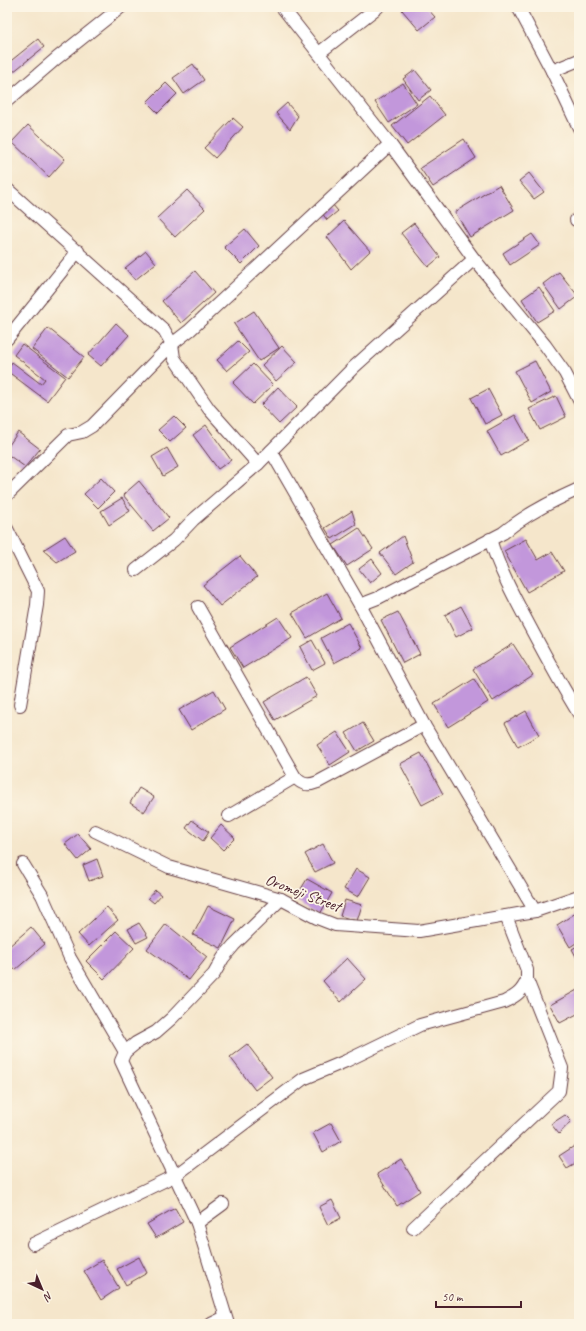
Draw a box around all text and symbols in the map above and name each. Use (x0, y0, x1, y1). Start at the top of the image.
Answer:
street label: Oromeji Street (262, 869, 346, 918)
north arrow (22, 1269, 62, 1309)
scale bar (436, 1283, 521, 1309)
text: N (40, 1289, 56, 1305)
text: 50 m (442, 1289, 464, 1305)

